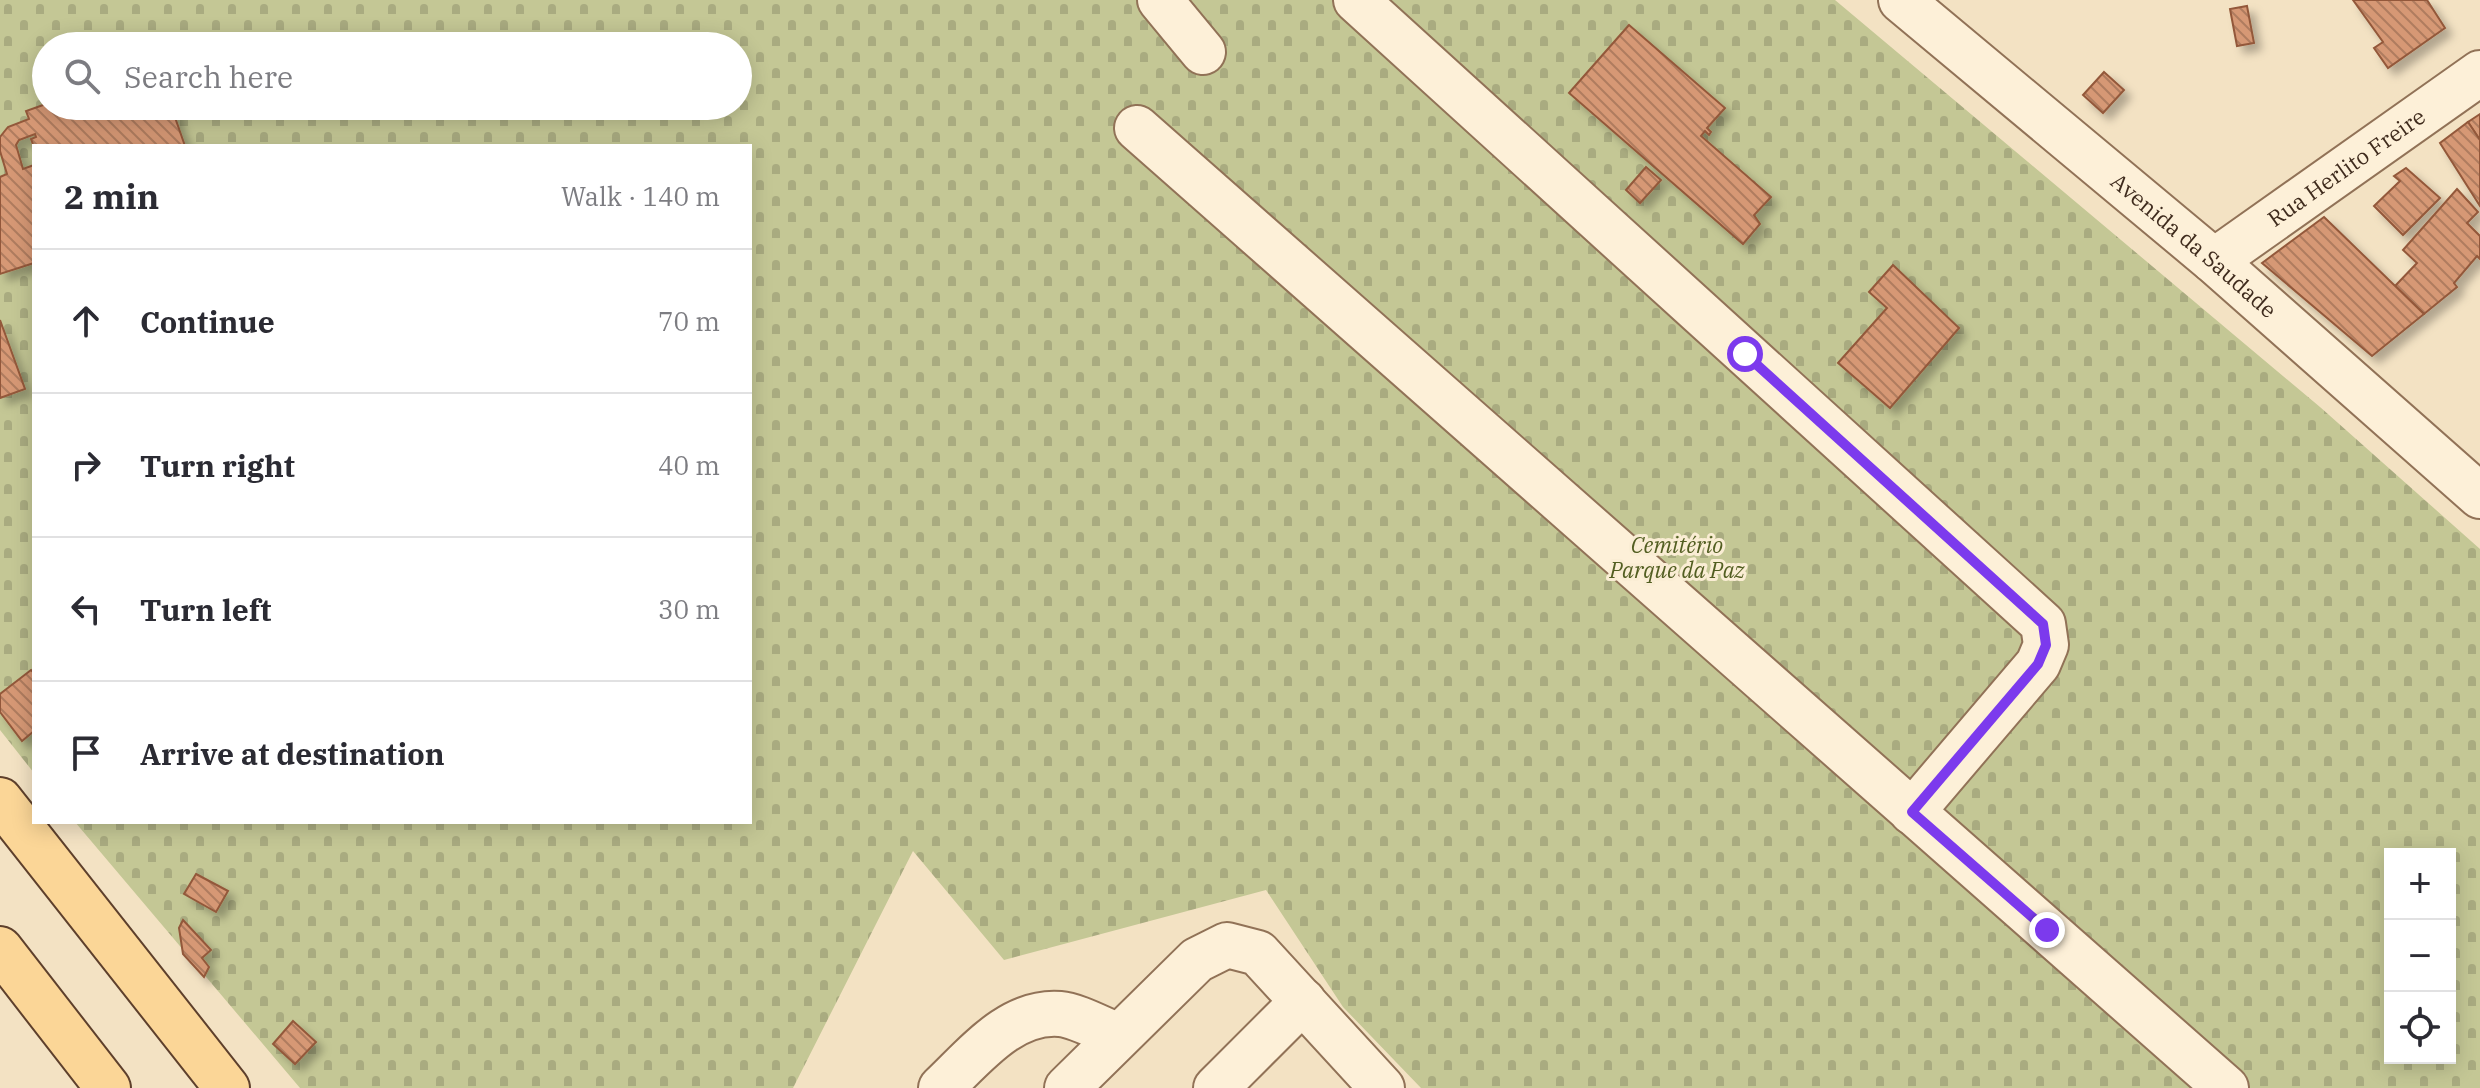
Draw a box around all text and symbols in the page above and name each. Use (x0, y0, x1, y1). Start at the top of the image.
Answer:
search box (32, 32, 752, 120)
icon: search (60, 54, 104, 98)
text: Search here (124, 57, 293, 96)
street label: Rua Herlito Freire (2262, 101, 2430, 233)
street label: Avenida da Saudade (2105, 166, 2283, 324)
text: 2 min (64, 174, 159, 218)
text: Walk · 140 m (561, 179, 720, 213)
icon: ahead (64, 299, 108, 343)
text: Continue (140, 302, 275, 341)
text: 70 m (658, 304, 720, 338)
route start (1727, 336, 1763, 372)
icon: right (64, 443, 108, 487)
text: Turn right (140, 446, 295, 485)
text: 40 m (658, 448, 720, 482)
park label: Cemitério Parque da Paz (1608, 530, 1746, 584)
icon: left (64, 587, 108, 631)
text: Turn left (140, 590, 272, 629)
text: 30 m (658, 592, 720, 626)
icon: arrive (64, 731, 108, 775)
text: Arrive at destination (140, 734, 445, 773)
map controls (2384, 848, 2456, 1064)
button: + (2384, 848, 2456, 920)
route end (2029, 912, 2065, 948)
button: − (2384, 920, 2456, 992)
button: locate (2384, 992, 2456, 1064)

